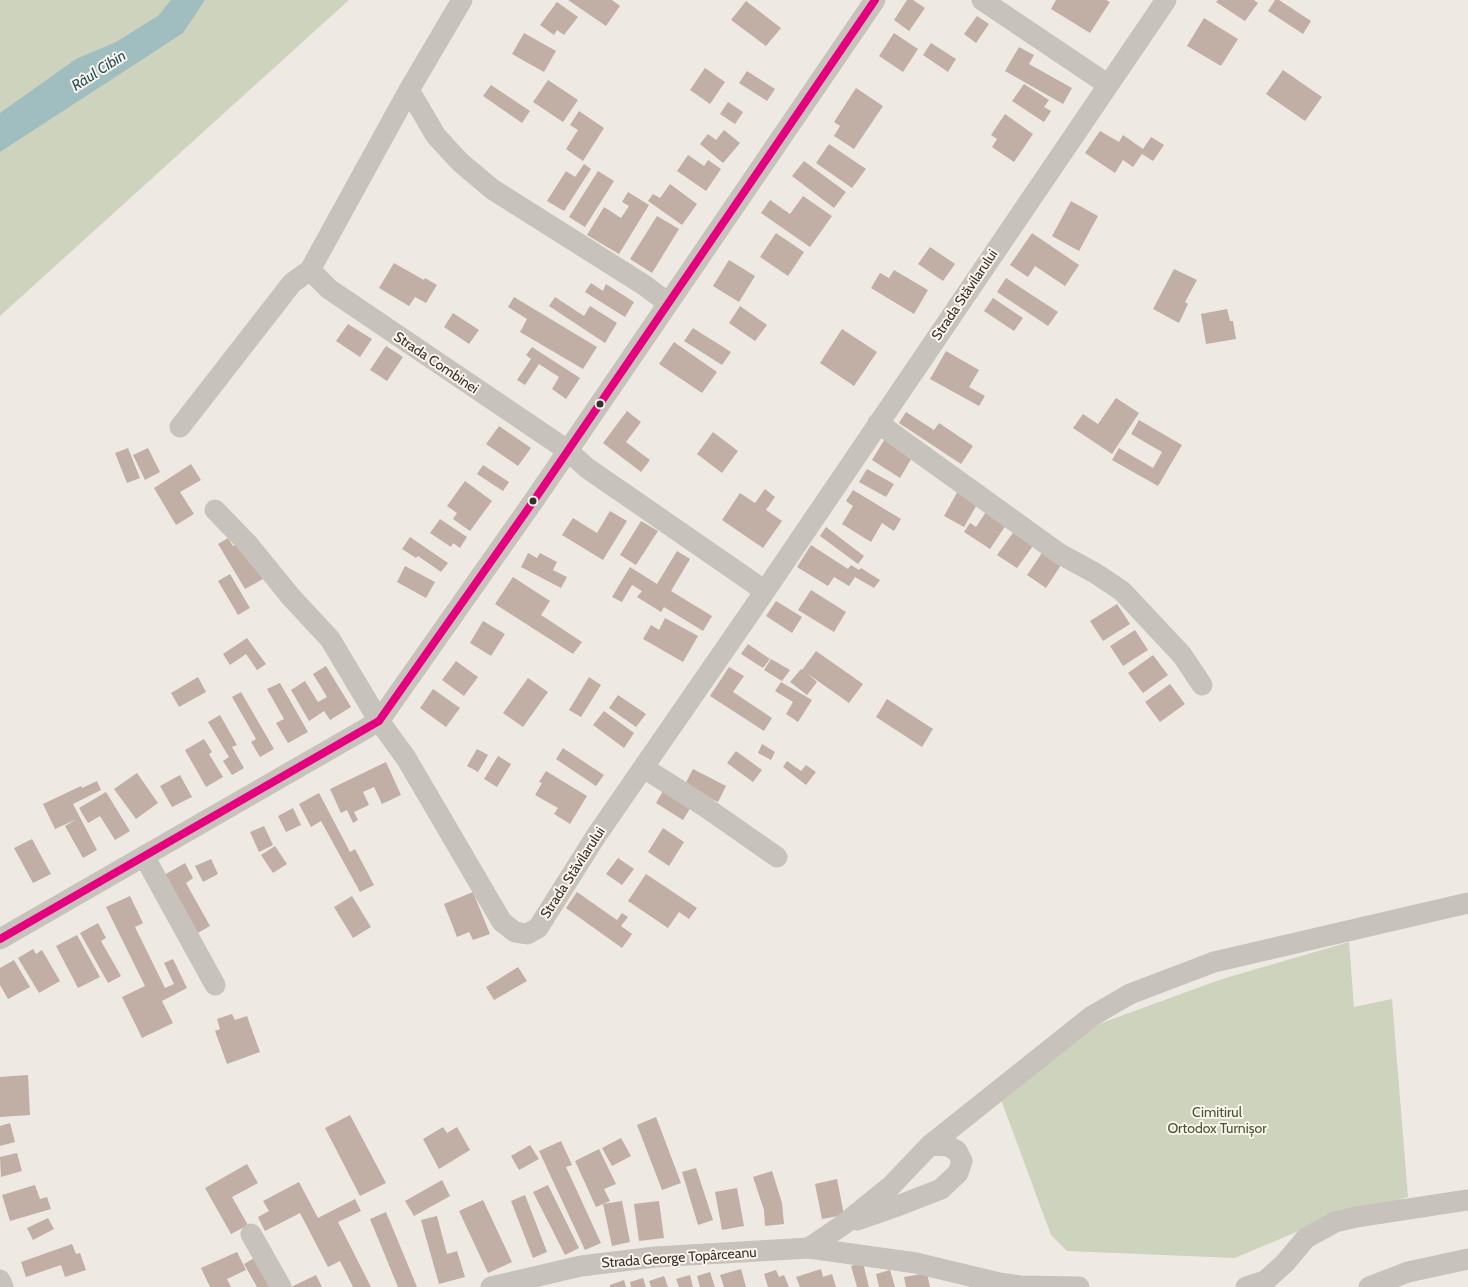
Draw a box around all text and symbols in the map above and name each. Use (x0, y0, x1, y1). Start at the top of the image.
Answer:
water label: Râul Cibin (68, 47, 130, 95)
street label: Strada Stăvilarului (928, 246, 1002, 344)
street label: Strada Combinei (390, 329, 482, 397)
unlabelled marker (595, 399, 605, 409)
unlabelled marker (528, 496, 538, 506)
street label: Strada Stăvilarului (537, 824, 609, 922)
park label: Cimitirul Ortodox Turnișor (1167, 1105, 1267, 1138)
street label: Strada George Topârceanu (601, 1244, 757, 1272)

